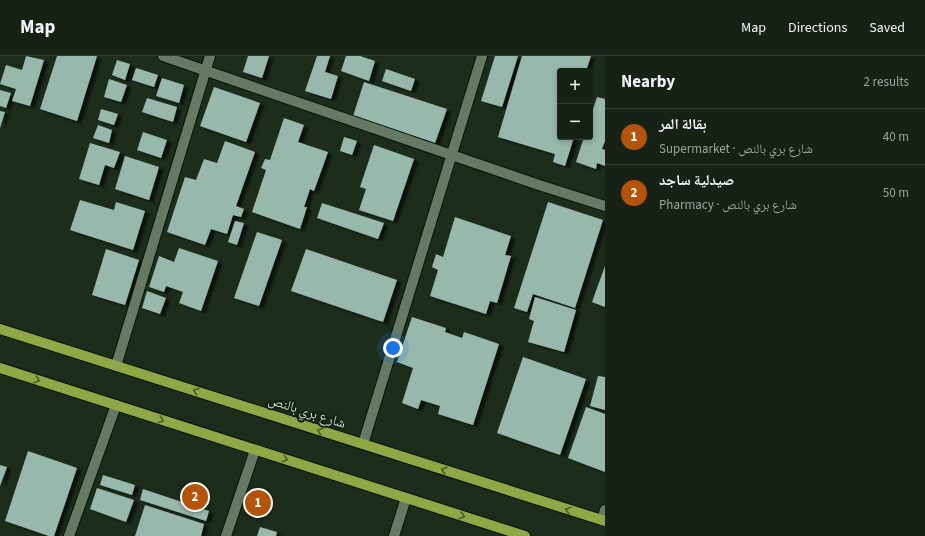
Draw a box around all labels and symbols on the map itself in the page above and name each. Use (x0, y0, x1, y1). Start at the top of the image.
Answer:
your location (383, 338, 403, 358)
one-way arrow (33, 375, 40, 384)
one-way arrow (193, 387, 200, 396)
street label: شارع بري بالنص (266, 390, 348, 434)
one-way arrow (157, 415, 164, 424)
one-way arrow (317, 427, 324, 435)
one-way arrow (281, 454, 288, 463)
one-way arrow (441, 466, 448, 475)
pin: 2 (182, 482, 208, 512)
pin: 1 (245, 488, 271, 518)
one-way arrow (564, 506, 571, 514)
one-way arrow (458, 511, 465, 520)

